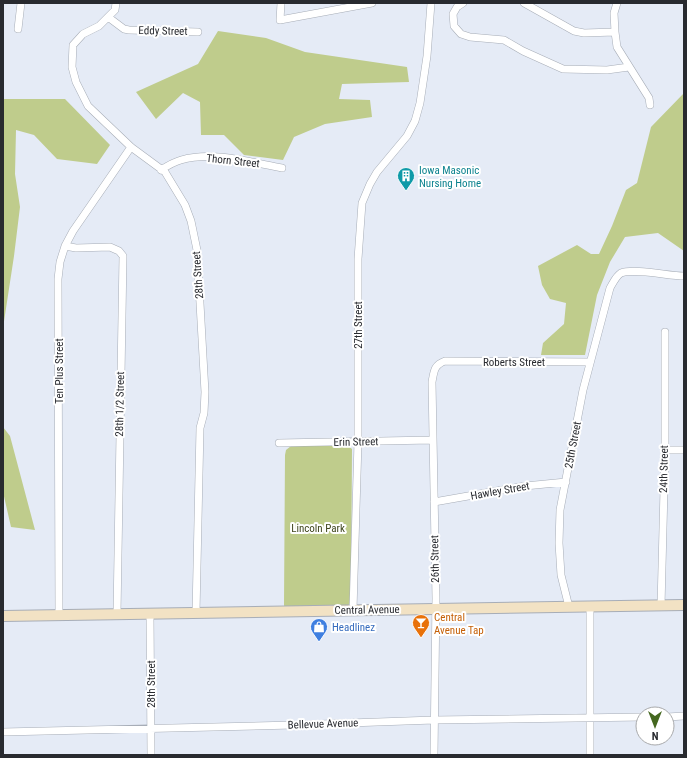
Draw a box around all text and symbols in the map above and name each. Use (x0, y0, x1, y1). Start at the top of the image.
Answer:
street label: Eddy Street (138, 24, 188, 38)
street label: Thorn Street (206, 152, 260, 170)
place label: Iowa Masonic Nursing Home (419, 164, 481, 190)
building icon: Iowa Masonic Nursing Home (396, 166, 416, 191)
street label: 28th Street (190, 251, 206, 299)
street label: 27th Street (352, 301, 365, 349)
street label: Ten Plus Street (53, 338, 66, 404)
street label: Roberts Street (483, 356, 545, 369)
street label: 28th 1/2 Street (113, 371, 127, 437)
street label: 25th Street (562, 420, 584, 470)
street label: Erin Street (333, 435, 379, 449)
street label: 24th Street (657, 445, 671, 493)
street label: Hawley Street (469, 479, 531, 503)
park label: Lincoln Park (291, 522, 345, 535)
street label: 26th Street (428, 535, 442, 583)
street label: Central Avenue (334, 603, 400, 617)
place label: Central Avenue Tap (434, 611, 484, 637)
bar icon: Central Avenue Tap (411, 613, 431, 638)
shop icon: Headlinez (309, 617, 329, 642)
place label: Headlinez (332, 621, 375, 634)
street label: 28th Street (145, 660, 158, 708)
north arrow (635, 706, 675, 746)
street label: Bellevue Avenue (287, 716, 359, 732)
text: N (651, 729, 658, 742)

